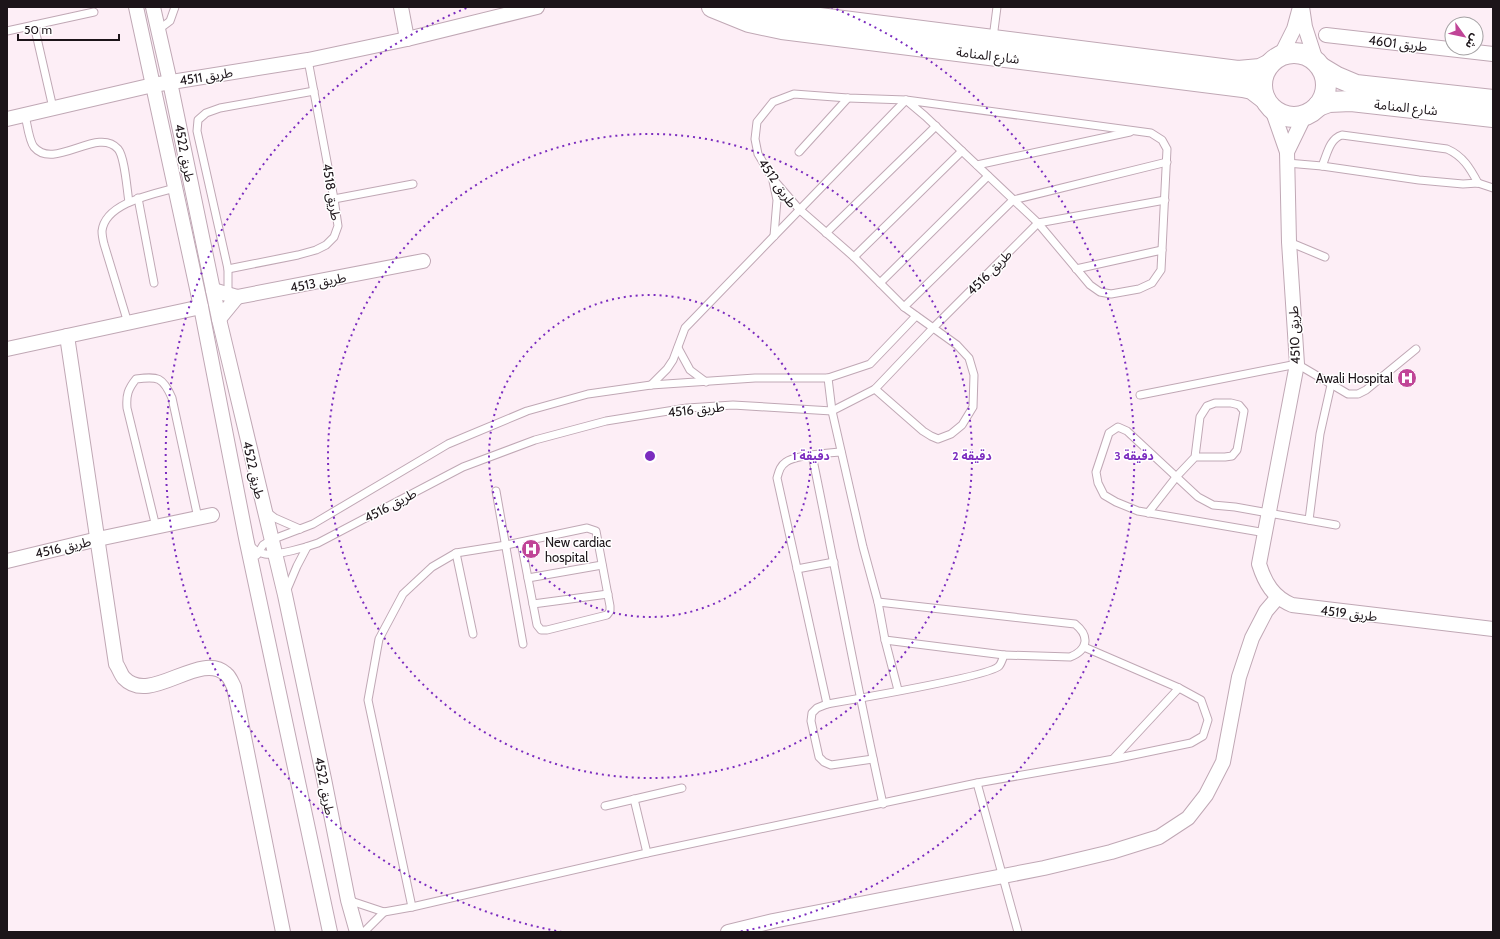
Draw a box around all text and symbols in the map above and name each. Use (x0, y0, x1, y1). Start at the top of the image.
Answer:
scale bar (18, 16, 119, 42)
north arrow (1444, 16, 1484, 56)
text: 50 m (24, 22, 52, 37)
street label: طريق 4601 (1368, 31, 1428, 56)
text: ش (1462, 31, 1482, 52)
street label: شارع المنامة (955, 43, 1021, 70)
street label: طريق 4511 (178, 64, 234, 89)
street label: شارع المنامة (1373, 96, 1438, 121)
street label: طريق 4522 (171, 122, 199, 184)
street label: طريق 4512 (754, 155, 801, 211)
street label: طريق 4518 (319, 162, 344, 222)
street label: طريق 4516 (963, 246, 1016, 299)
street label: طريق 4513 (289, 269, 348, 296)
street label: طريق 4510 (1285, 305, 1304, 365)
hospital icon: Awali Hospital (1396, 367, 1418, 389)
place label: Awali Hospital (1316, 370, 1393, 386)
street label: طريق 4516 (667, 398, 725, 421)
street label: طريق 4522 (239, 439, 268, 501)
text: 1 دقيقة (792, 448, 830, 463)
text: 2 دقيقة (952, 448, 992, 463)
text: 3 دقيقة (1114, 448, 1154, 463)
centre of rings (643, 449, 657, 463)
street label: طريق 4516 (361, 484, 420, 526)
street label: طريق 4516 (33, 533, 93, 562)
place label: New cardiac hospital (545, 534, 611, 565)
hospital icon: New cardiac hospital (520, 538, 542, 560)
street label: طريق 4519 (1320, 602, 1378, 625)
street label: طريق 4522 (311, 755, 339, 817)

